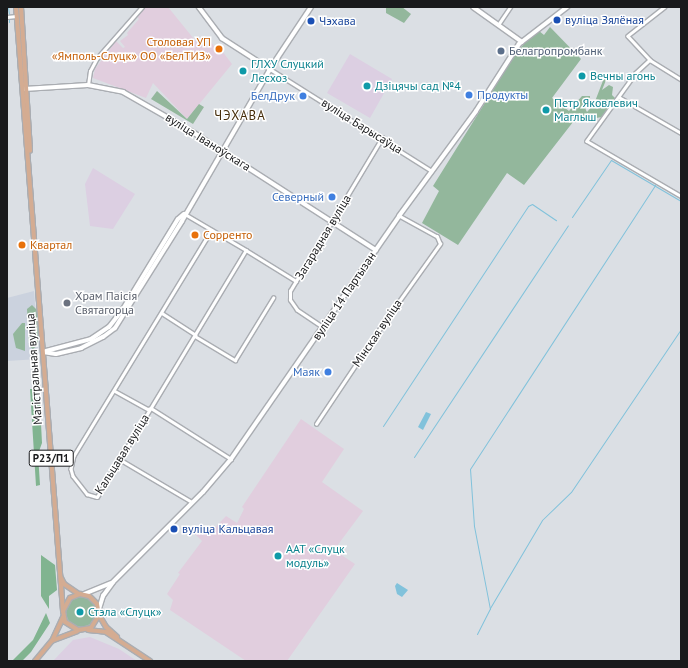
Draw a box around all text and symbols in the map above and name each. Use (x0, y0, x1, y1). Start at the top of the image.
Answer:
place label: вуліца Зялёная (565, 13, 644, 27)
place label: Чэхава (319, 14, 356, 28)
marker: вуліца Зялёная (552, 15, 562, 25)
marker: Чэхава (306, 16, 316, 26)
place label: Столовая УП «Ямполь-Слуцк» ОО «БелТИЗ» (52, 35, 211, 63)
marker: Столовая УП «Ямполь-Слуцк» ОО «БелТИЗ» (214, 44, 224, 54)
place label: Белагропромбанк (509, 44, 602, 58)
marker: Белагропромбанк (496, 46, 506, 56)
place label: ГЛХУ Слуцкий Лесхоз (251, 57, 324, 85)
marker: ГЛХУ Слуцкий Лесхоз (238, 66, 248, 76)
place label: Вечны агонь (590, 69, 655, 83)
marker: Вечны агонь (577, 71, 587, 81)
place label: Дзіцячы сад №4 (375, 79, 461, 93)
marker: Дзіцячы сад №4 (362, 81, 372, 91)
place label: Продукты (477, 88, 528, 102)
place label: БелДрук (251, 89, 295, 103)
marker: Продукты (464, 90, 474, 100)
marker: БелДрук (298, 91, 308, 101)
street label: вуліца Барысаўца (319, 95, 405, 157)
place label: Петр Яковлевич Маглыш (554, 96, 638, 124)
marker: Петр Яковлевич Маглыш (541, 105, 551, 115)
district label: ЧЭХАВА (214, 108, 266, 124)
street label: вуліца Іваноўскага (163, 110, 253, 174)
place label: Северный (272, 190, 324, 204)
street label: Загарадная вуліца (292, 192, 354, 282)
marker: Северный (327, 192, 337, 202)
place label: Сорренто (203, 228, 252, 242)
marker: Сорренто (190, 230, 200, 240)
place label: Квартал (30, 238, 72, 252)
marker: Квартал (17, 240, 27, 250)
street label: вуліца 14 Партызан (309, 249, 379, 343)
place label: Храм Паісія Святагорца (75, 289, 137, 317)
street label: Мінская вуліца (349, 296, 405, 370)
marker: Храм Паісія Святагорца (62, 298, 72, 308)
street label: Магістральная вуліца (23, 313, 45, 425)
place label: Маяк (293, 365, 320, 379)
marker: Маяк (323, 367, 333, 377)
street label: Кальцавая вуліца (92, 411, 152, 497)
road number: Р23/П1 (28, 449, 74, 467)
place label: вуліца Кальцавая (182, 522, 273, 536)
marker: вуліца Кальцавая (169, 524, 179, 534)
place label: ААТ «Слуцк модуль» (286, 542, 345, 570)
marker: ААТ «Слуцк модуль» (273, 551, 283, 561)
place label: Стэла «Слуцк» (88, 605, 161, 619)
marker: Стэла «Слуцк» (75, 607, 85, 617)

